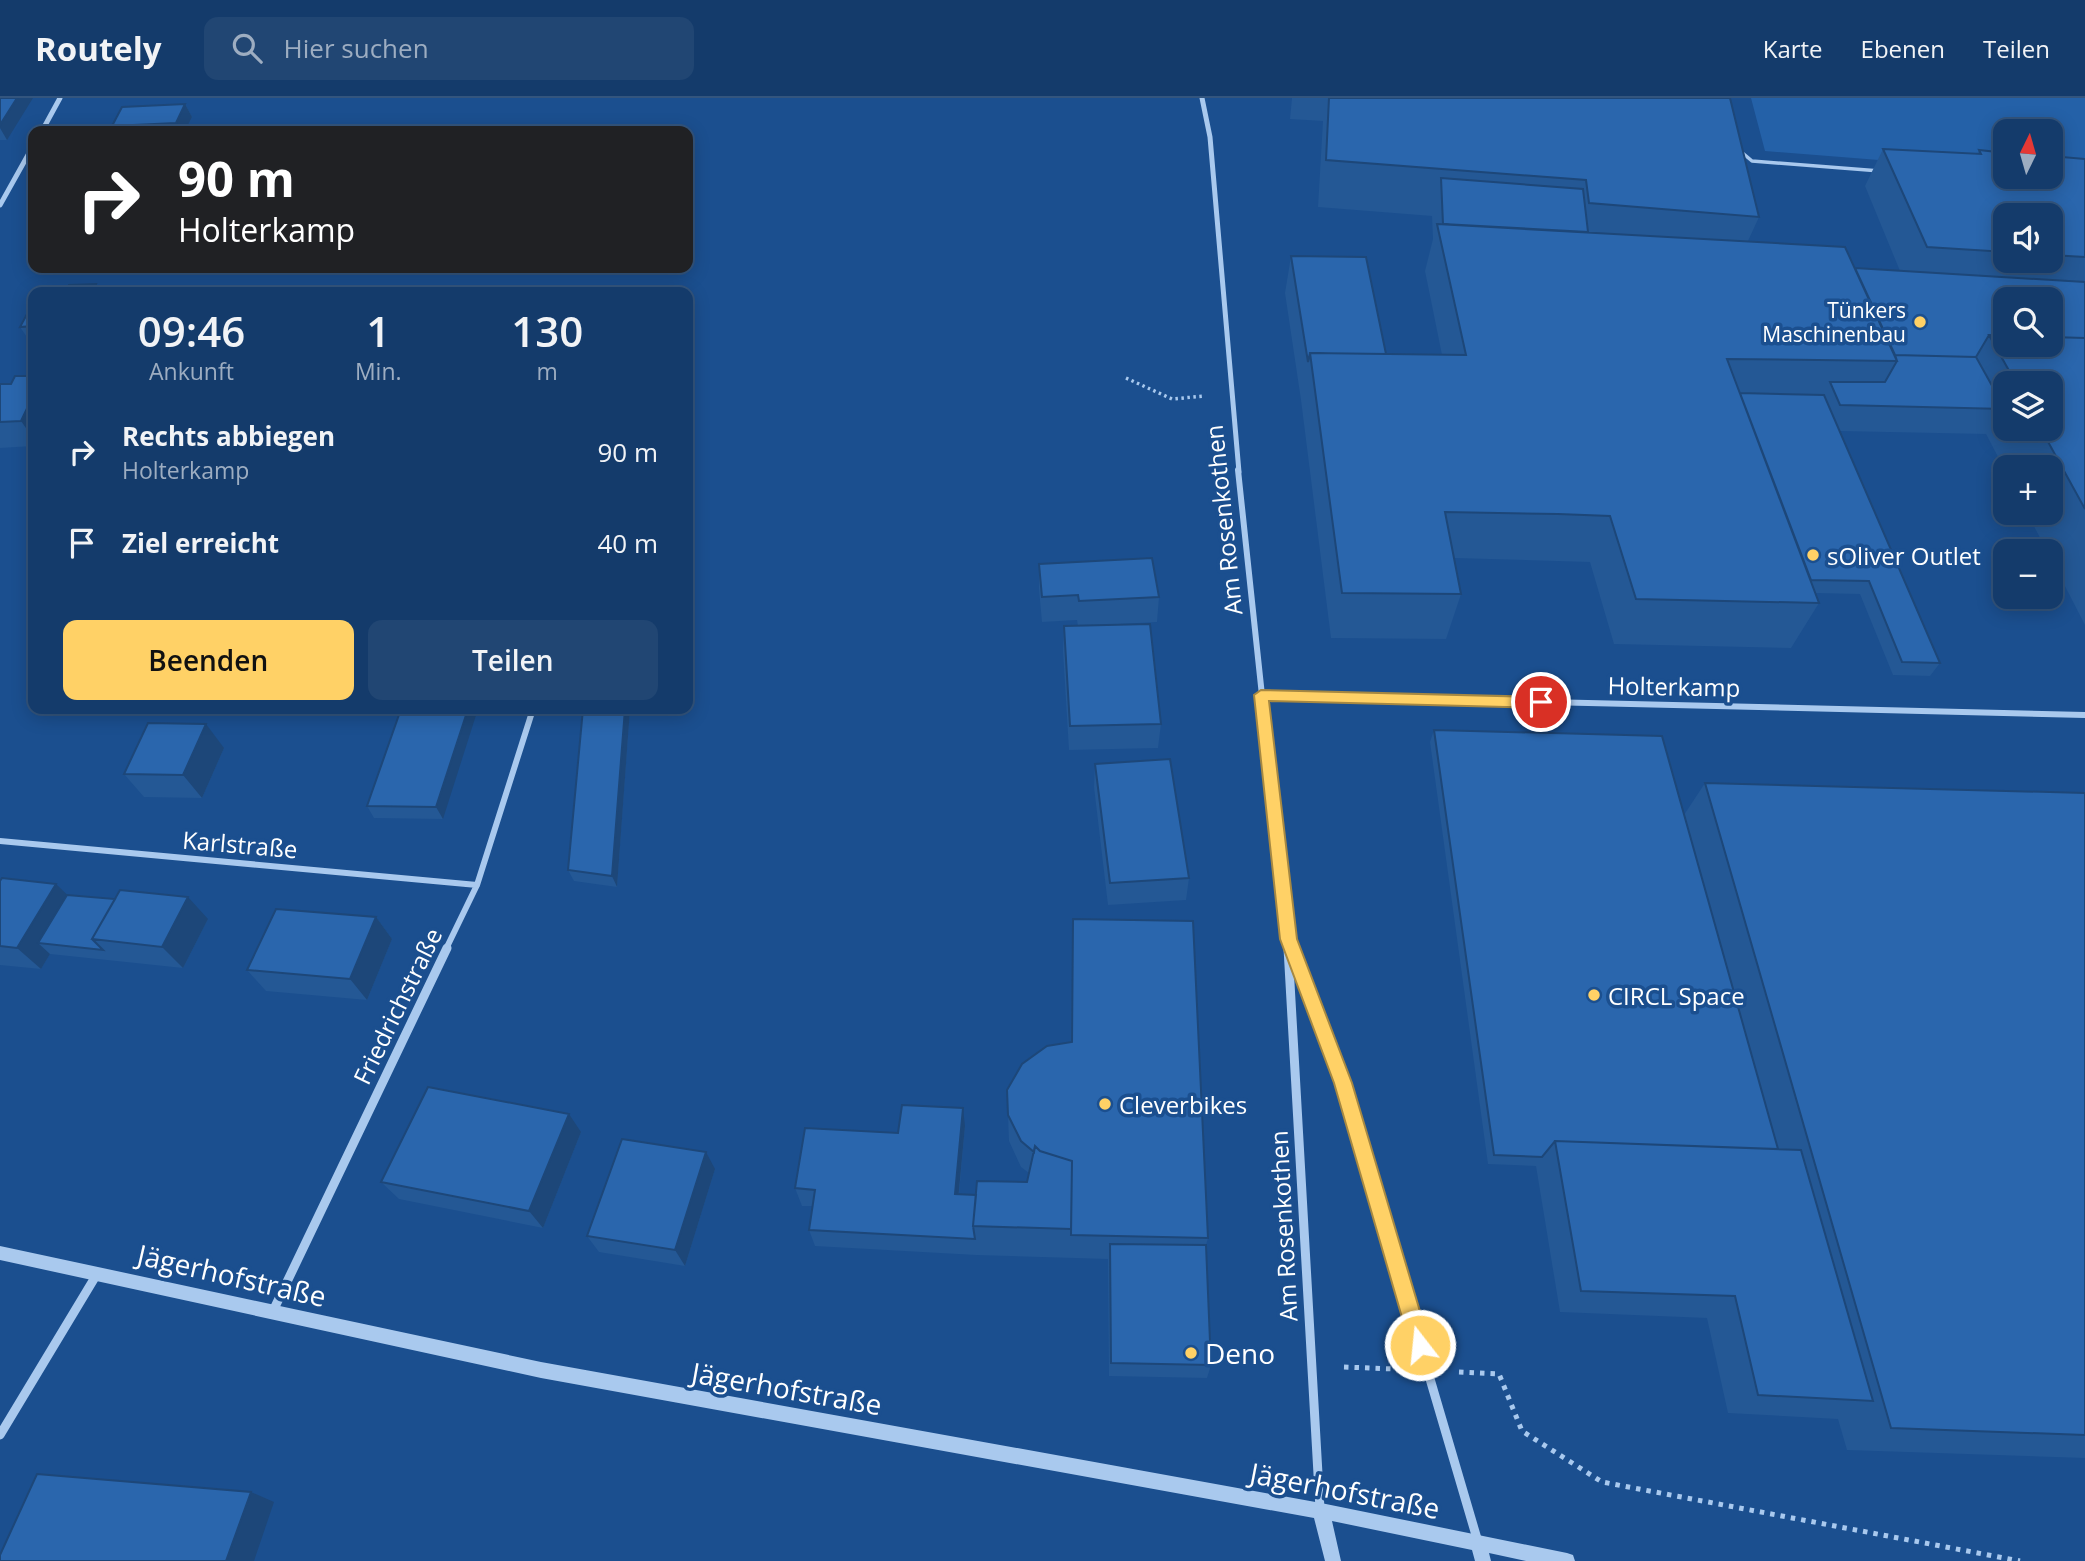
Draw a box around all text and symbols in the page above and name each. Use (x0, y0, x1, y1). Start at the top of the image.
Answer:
search box (204, 17, 694, 80)
text: Routely (35, 26, 162, 71)
icon: search (228, 29, 266, 67)
text: Hier suchen (284, 30, 429, 66)
text: Karte (1763, 32, 1823, 65)
text: Ebenen (1861, 32, 1945, 65)
text: Teilen (1983, 32, 2050, 65)
north arrow (1993, 119, 2063, 189)
map controls (1993, 119, 2063, 609)
text: 90 m (178, 145, 295, 211)
icon: right (63, 154, 154, 245)
button: sound (1993, 203, 2063, 273)
text: Holterkamp (178, 208, 355, 251)
button: search (1993, 287, 2063, 357)
place label: Tünkers Maschinenbau (1762, 296, 1906, 348)
text: 09:46 (138, 302, 245, 359)
text: 1 (366, 302, 390, 359)
text: 130 (511, 302, 583, 359)
marker: Tünkers Maschinenbau (1912, 314, 1928, 330)
text: Ankunft (149, 355, 234, 387)
text: Min. (355, 355, 402, 387)
text: m (537, 355, 558, 387)
button: layers (1993, 371, 2063, 441)
text: Rechts abbiegen (122, 418, 335, 454)
street label: Am Rosenkothen (1197, 423, 1249, 617)
icon: right (63, 433, 101, 471)
text: 90 m (597, 434, 658, 470)
text: Holterkamp (122, 454, 249, 486)
button: + (1993, 455, 2063, 525)
icon: arrive (63, 524, 101, 562)
text: Ziel erreicht (122, 525, 279, 561)
text: 40 m (597, 525, 658, 561)
place label: sOliver Outlet (1827, 539, 1981, 572)
button: − (1993, 539, 2063, 609)
marker: sOliver Outlet (1805, 547, 1821, 563)
button: Beenden (63, 620, 354, 700)
button: Teilen (368, 620, 658, 700)
street label: Holterkamp (1607, 668, 1741, 704)
pin (1511, 672, 1571, 732)
icon: arrive (1522, 683, 1560, 721)
street label: Karlstraße (181, 823, 299, 865)
street label: Friedrichstraße (345, 922, 449, 1090)
place label: CIRCL Space (1608, 979, 1745, 1012)
marker: CIRCL Space (1586, 987, 1602, 1003)
place label: Cleverbikes (1119, 1088, 1247, 1121)
marker: Cleverbikes (1097, 1096, 1113, 1112)
street label: Am Rosenkothen (1262, 1130, 1304, 1322)
street label: Jägerhofstraße (131, 1234, 330, 1315)
position arrow (1383, 1308, 1457, 1382)
place label: Deno (1205, 1334, 1275, 1372)
marker: Deno (1183, 1345, 1199, 1361)
street label: Jägerhofstraße (686, 1352, 885, 1423)
street label: Jägerhofstraße (1244, 1452, 1443, 1527)

